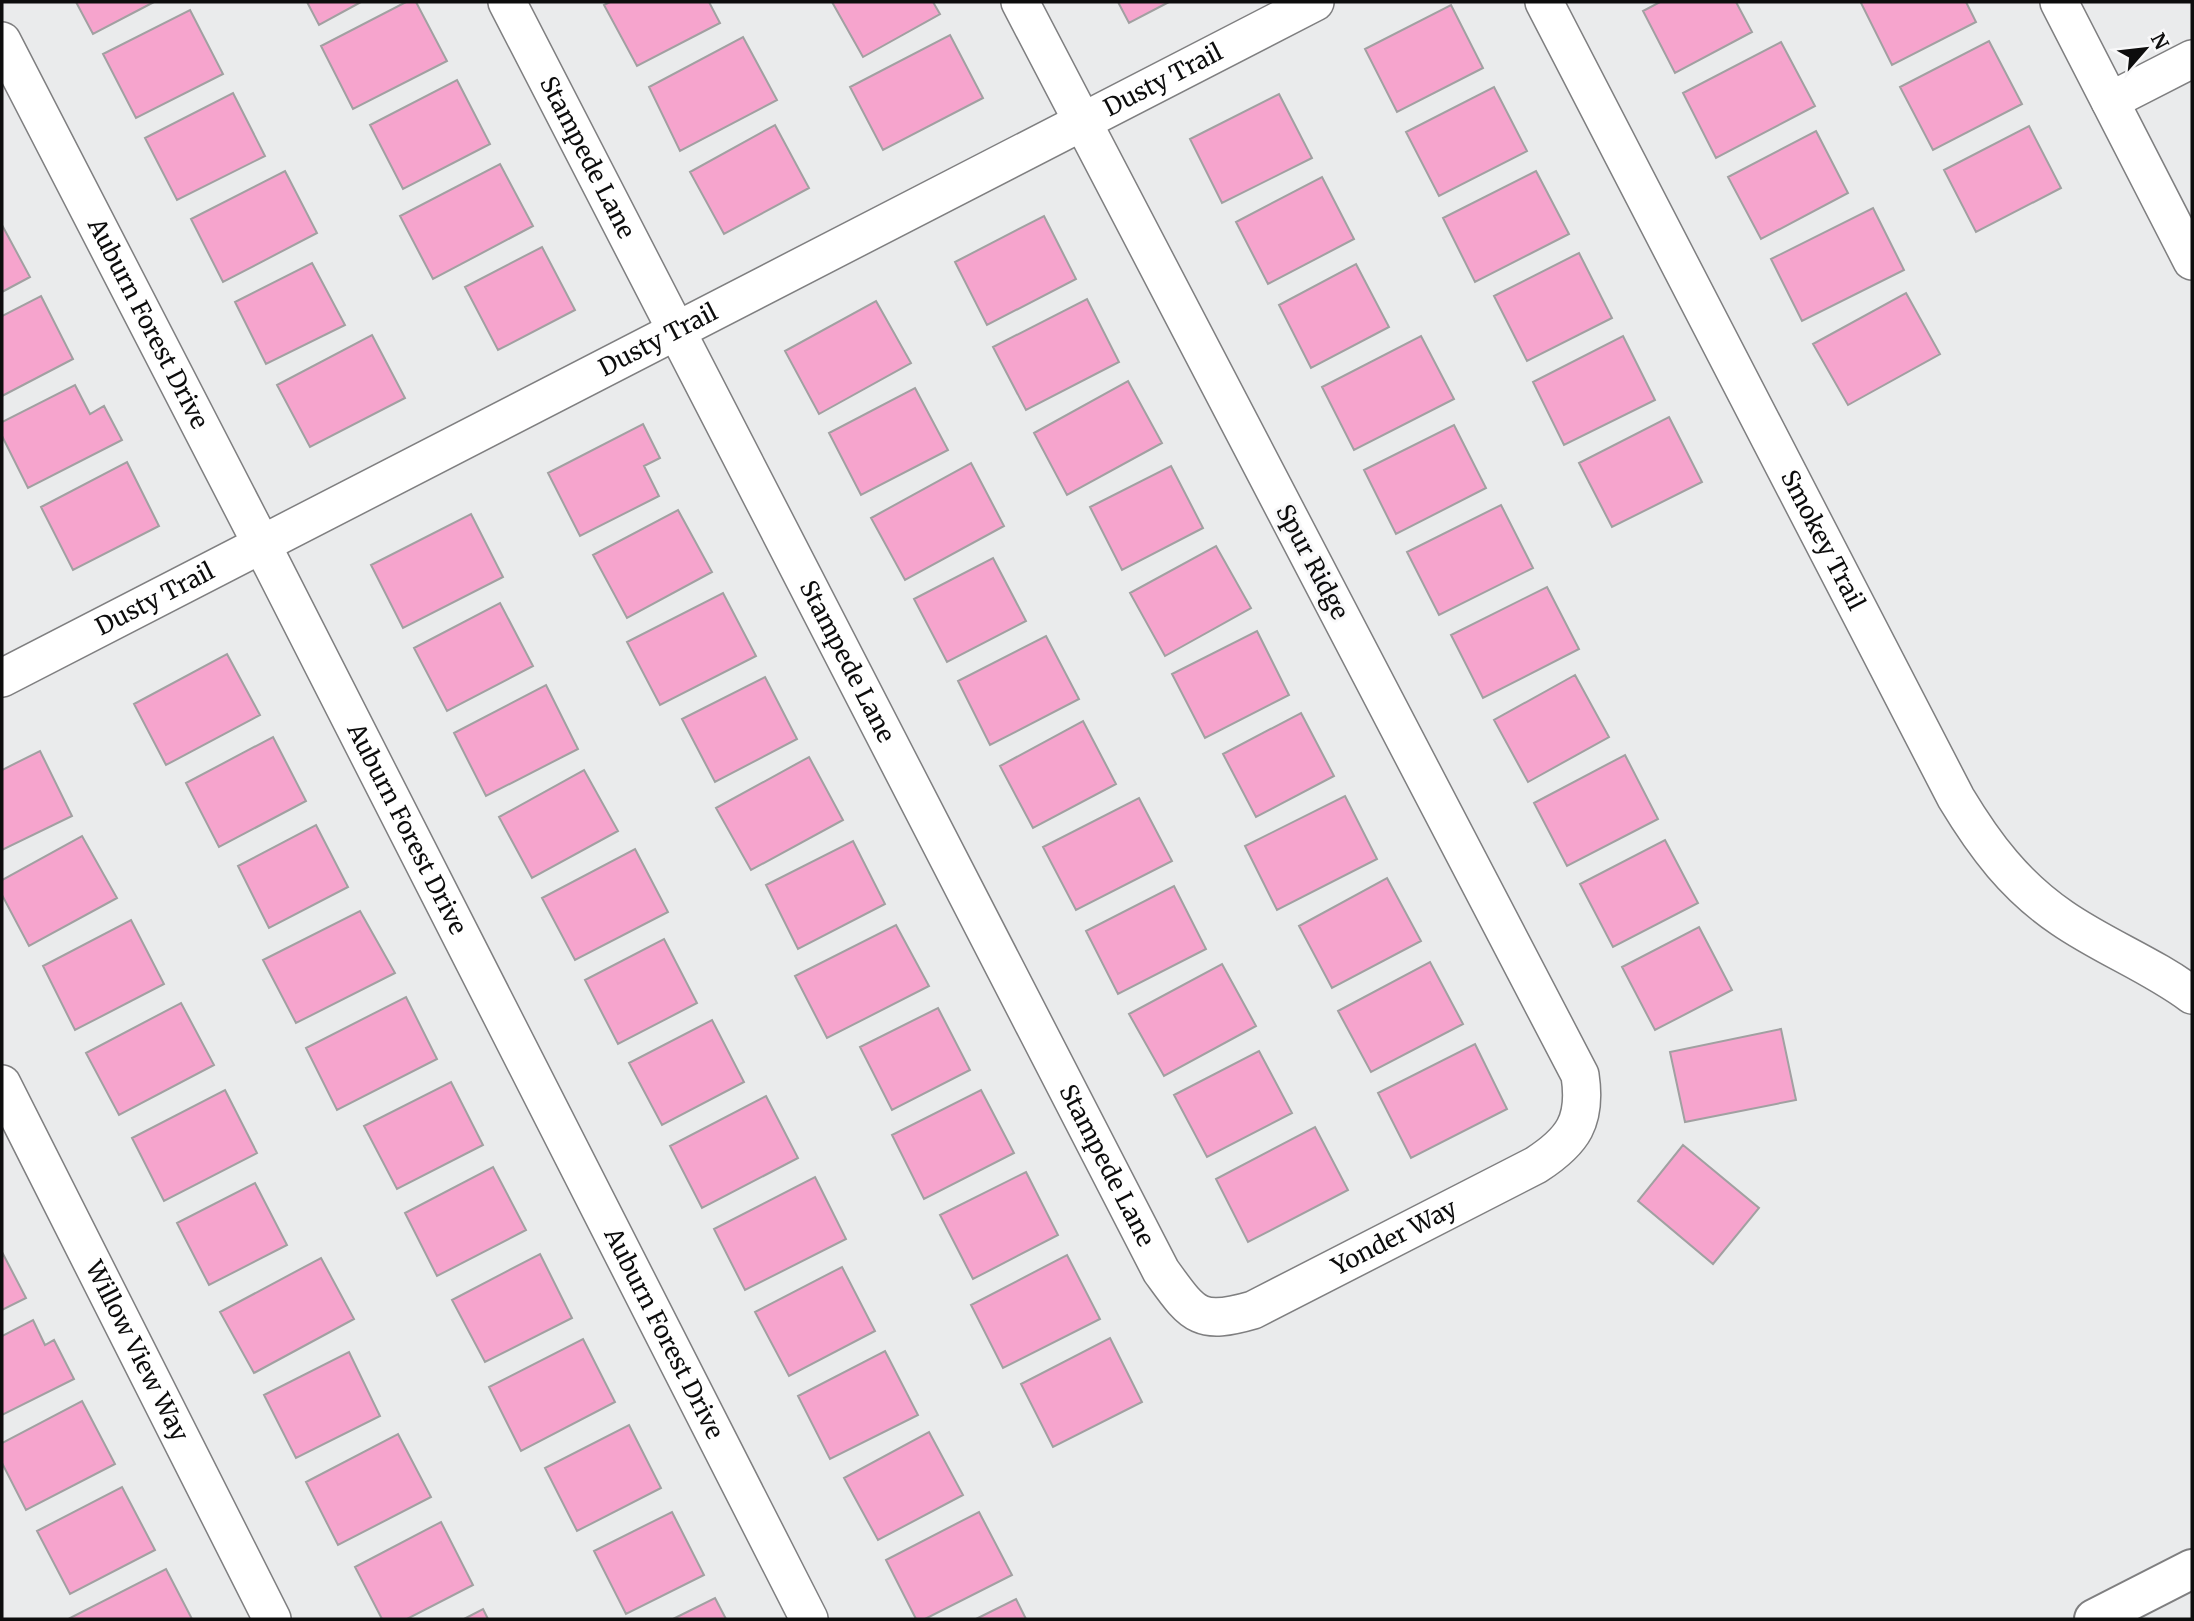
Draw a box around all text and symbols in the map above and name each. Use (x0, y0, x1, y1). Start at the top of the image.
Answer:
north arrow (2110, 14, 2180, 84)
text: N (2146, 29, 2174, 53)
street label: Dusty Trail (1098, 36, 1228, 123)
street label: Stampede Lane (533, 71, 642, 244)
street label: Auburn Forest Drive (81, 212, 215, 434)
street label: Dusty Trail (593, 296, 723, 383)
street label: Smokey Trail (1774, 465, 1872, 615)
street label: Spur Ridge (1269, 499, 1356, 625)
street label: Dusty Trail (90, 555, 219, 642)
street label: Stampede Lane (793, 575, 902, 748)
street label: Auburn Forest Drive (340, 717, 474, 940)
street label: Stampede Lane (1053, 1079, 1162, 1252)
street label: Yonder Way (1325, 1192, 1462, 1282)
street label: Auburn Forest Drive (597, 1222, 731, 1444)
street label: Willow View Way (78, 1254, 196, 1446)

